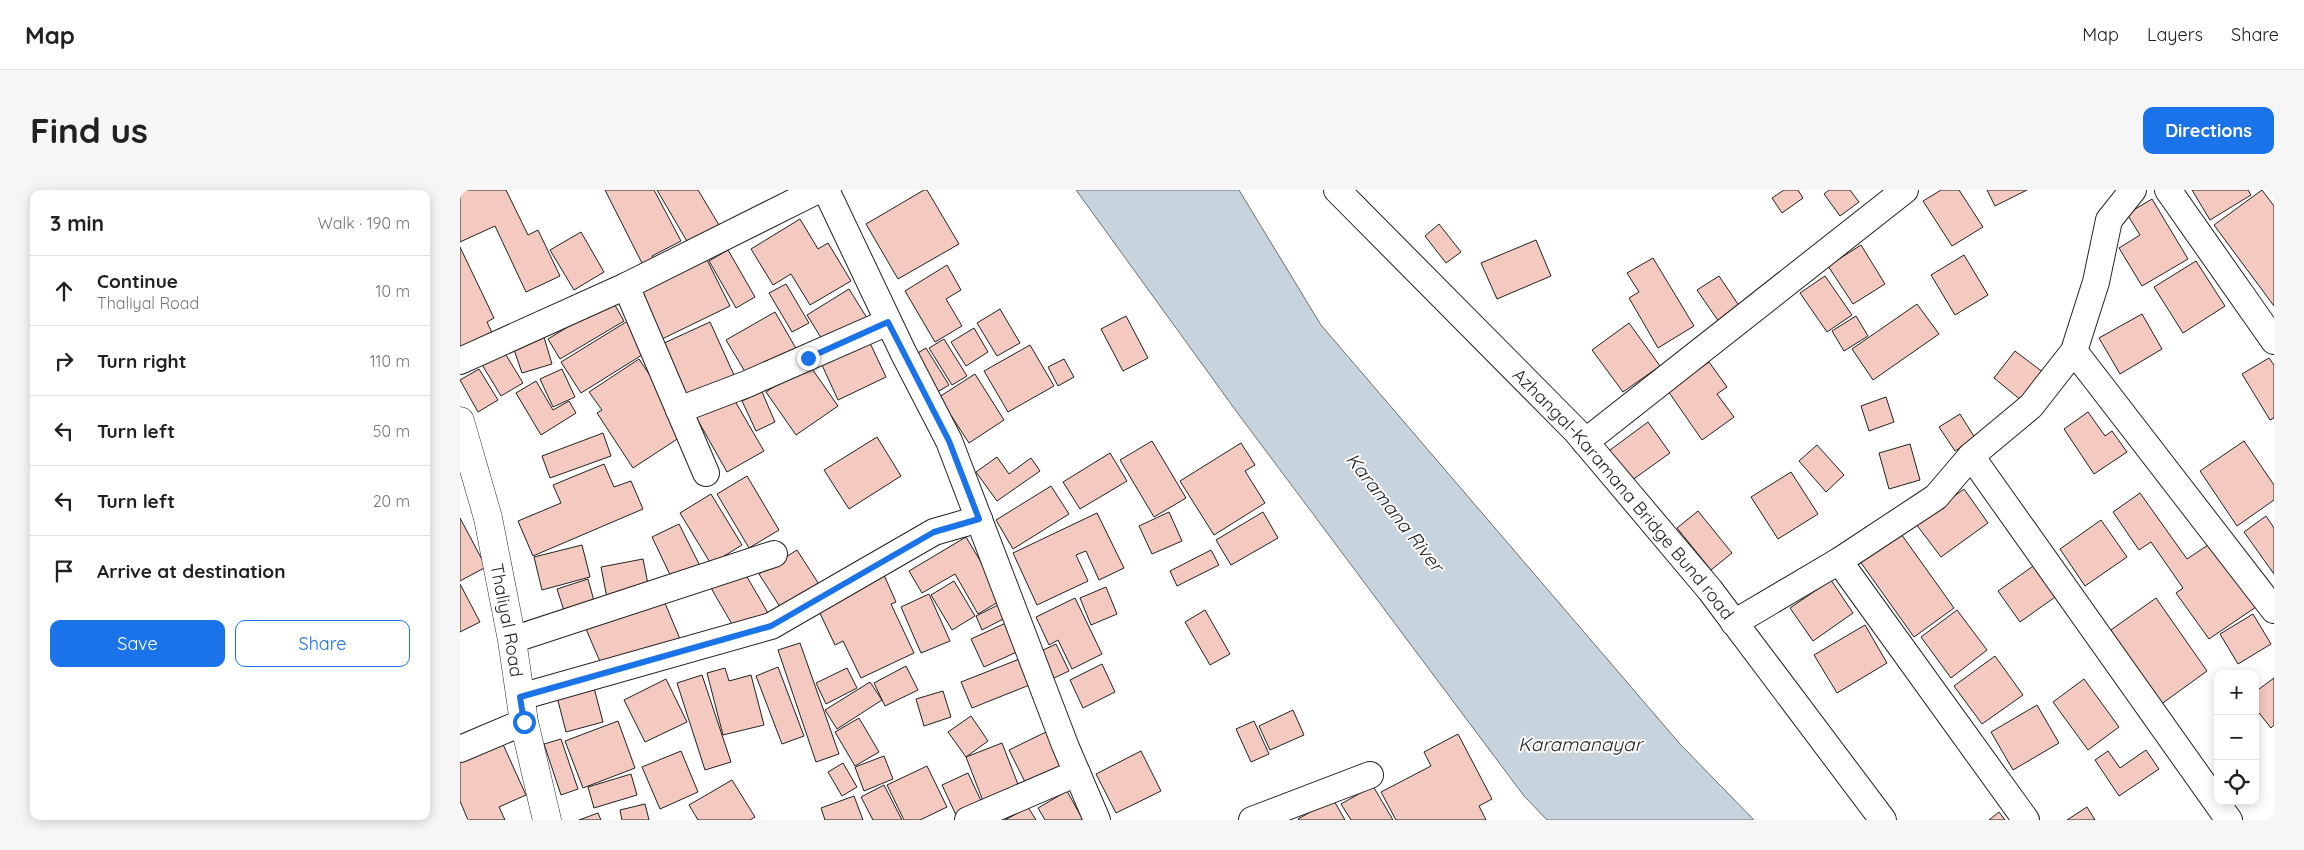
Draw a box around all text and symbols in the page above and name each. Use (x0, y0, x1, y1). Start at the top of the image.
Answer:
text: Map (25, 20, 75, 50)
text: Map (2082, 23, 2119, 46)
text: Layers (2147, 23, 2203, 46)
text: Share (2231, 23, 2279, 46)
button: Directions (2143, 107, 2274, 154)
text: Find us (30, 108, 148, 152)
text: 3 min (50, 210, 104, 236)
text: Walk · 190 m (318, 213, 410, 233)
text: Continue (97, 269, 178, 293)
icon: ahead (50, 277, 78, 305)
text: 10 m (376, 281, 410, 301)
text: Thaliyal Road (97, 293, 199, 313)
icon: right (50, 347, 78, 375)
route end (797, 347, 820, 370)
text: Turn right (97, 349, 186, 373)
text: 110 m (370, 351, 410, 371)
street label: Azhangal-Karamana Bridge Bund road (1508, 363, 1740, 624)
icon: left (50, 417, 78, 445)
text: Turn left (97, 419, 175, 443)
text: 50 m (373, 421, 410, 441)
water label: Karamana River (1341, 448, 1451, 578)
icon: left (50, 487, 78, 515)
text: Turn left (97, 489, 175, 513)
text: 20 m (373, 491, 410, 511)
icon: arrive (50, 557, 78, 585)
text: Arrive at destination (97, 559, 286, 583)
street label: Thaliyal Road (486, 561, 529, 678)
button: Save (50, 620, 225, 667)
button: Share (235, 620, 410, 667)
map controls (2214, 670, 2259, 805)
button: + (2214, 670, 2259, 715)
route start (513, 711, 536, 734)
button: − (2214, 715, 2259, 760)
water label: Karamanayar (1518, 732, 1645, 756)
button: locate (2214, 760, 2259, 805)

